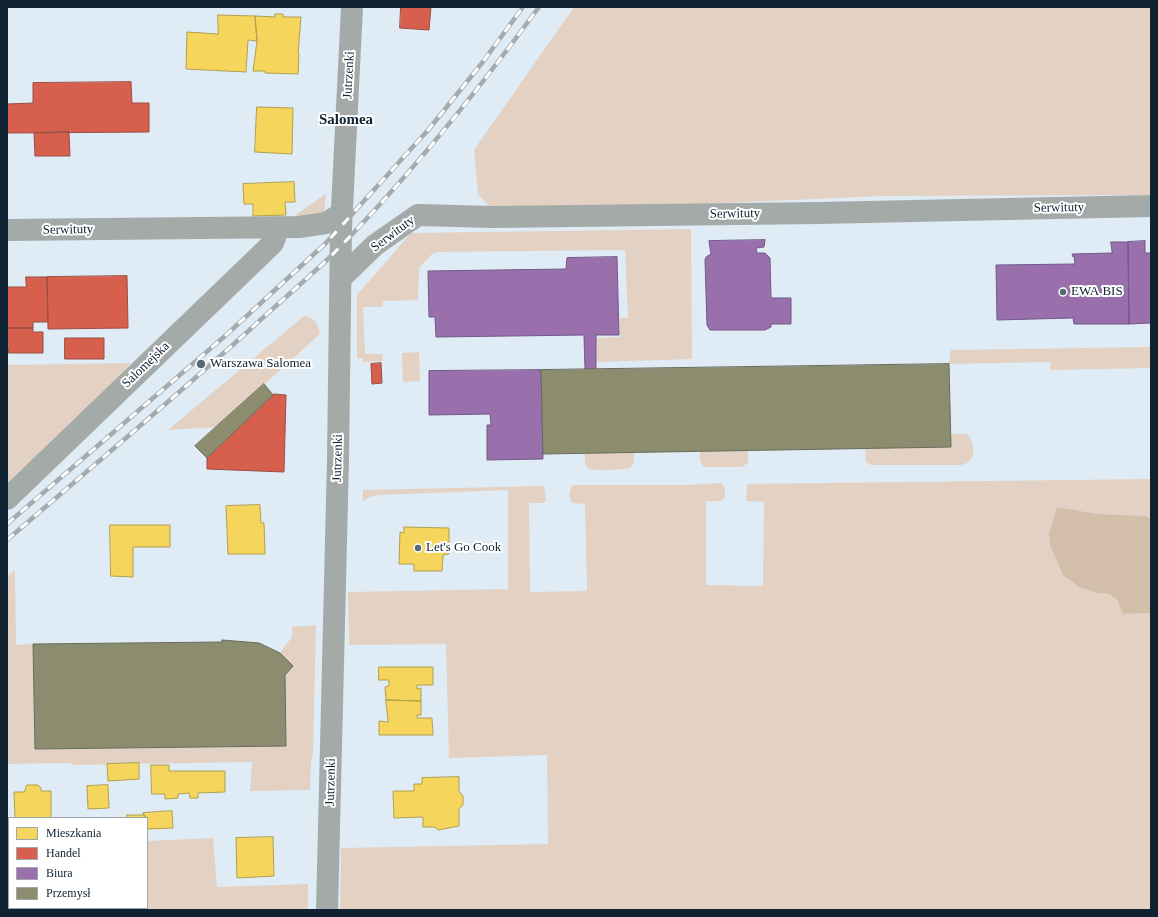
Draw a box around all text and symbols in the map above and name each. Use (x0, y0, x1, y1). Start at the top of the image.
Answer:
street label: Jutrzenki (340, 51, 358, 99)
district label: Salomea (319, 111, 373, 129)
street label: Serwituty (1034, 200, 1084, 216)
street label: Serwituty (710, 206, 760, 222)
street label: Serwituty (368, 213, 418, 255)
street label: Serwituty (43, 222, 93, 238)
place label: EWA BIS (1071, 284, 1123, 300)
marker: EWA BIS (1058, 287, 1068, 297)
street label: Salomejska (119, 339, 173, 391)
place label: Warszawa Salomea (210, 356, 311, 372)
marker: Warszawa Salomea (195, 358, 207, 370)
street label: Jutrzenki (330, 434, 346, 482)
place label: Let's Go Cook (426, 540, 501, 556)
marker: Let's Go Cook (413, 543, 423, 553)
street label: Jutrzenki (323, 758, 339, 806)
legend (8, 817, 148, 909)
text: Mieszkania (46, 826, 101, 840)
text: Handel (46, 846, 81, 860)
text: Biura (46, 866, 73, 880)
text: Przemysł (46, 886, 91, 900)

